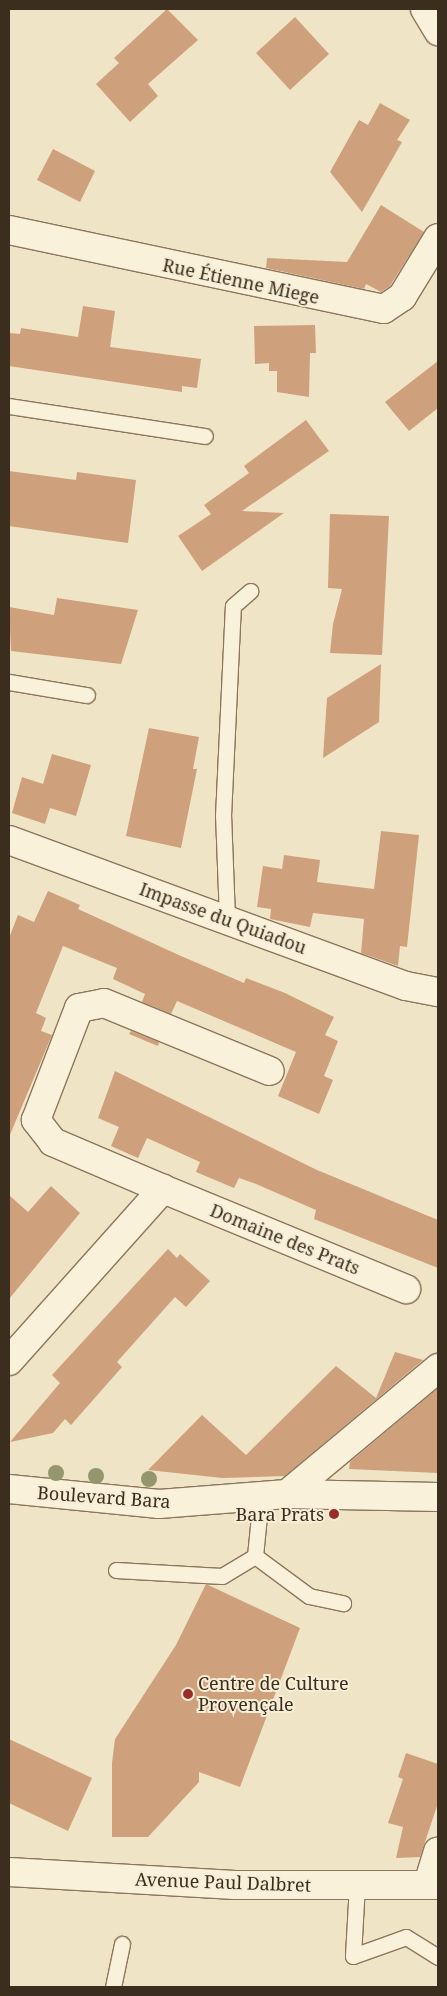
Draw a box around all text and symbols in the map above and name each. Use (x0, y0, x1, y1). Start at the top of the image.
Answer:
street label: Rue Étienne Miege (161, 254, 321, 308)
street label: Impasse du Quiadou (137, 878, 309, 958)
street label: Domaine des Prats (207, 1199, 363, 1279)
street label: Boulevard Bara (37, 1482, 171, 1512)
place label: Bara Prats (236, 1503, 324, 1525)
marker: Bara Prats (328, 1508, 340, 1520)
place label: Centre de Culture Provençale (198, 1673, 349, 1716)
marker: Centre de Culture Provençale (182, 1688, 194, 1700)
street label: Avenue Paul Dalbret (135, 1868, 311, 1896)

